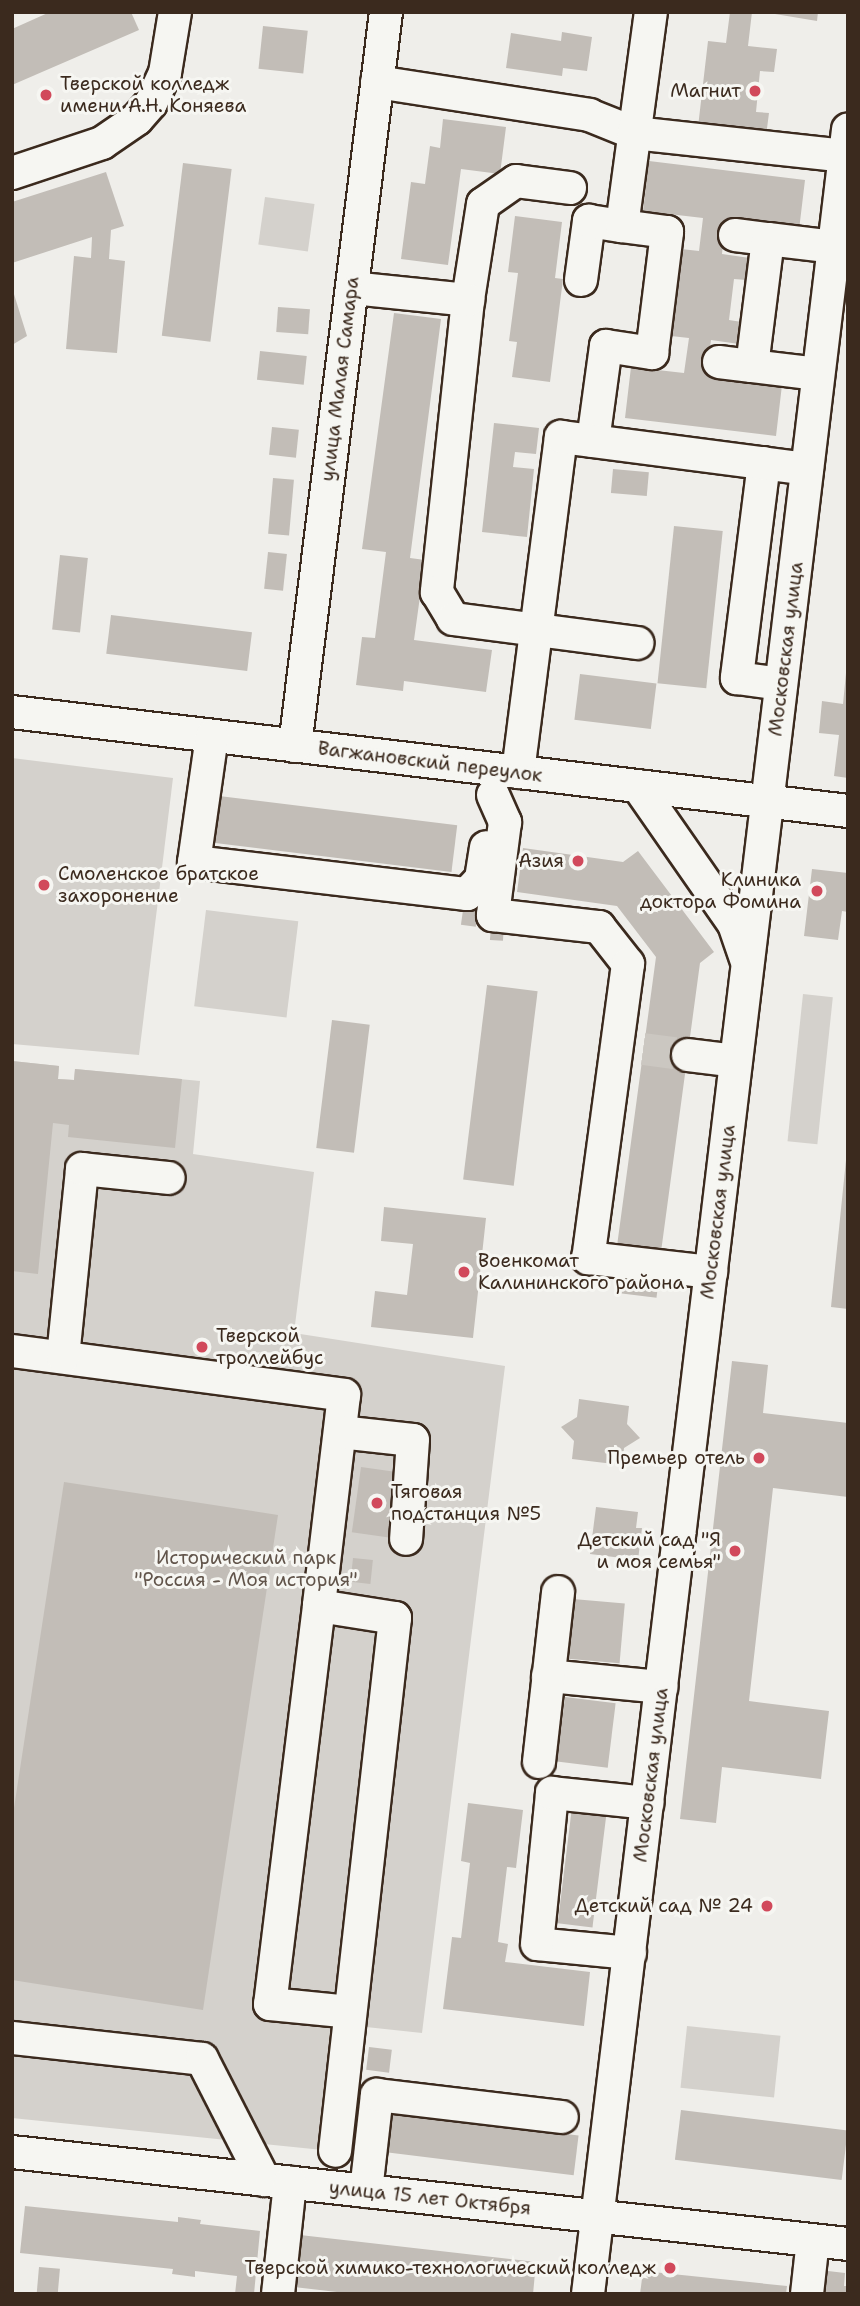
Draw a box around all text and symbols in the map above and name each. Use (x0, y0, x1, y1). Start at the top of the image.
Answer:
place label: Тверской колледж имени А.Н. Коняева (60, 73, 246, 117)
place label: Магнит (670, 80, 741, 102)
marker: Магнит (747, 83, 763, 99)
marker: Тверской колледж имени А.Н. Коняева (38, 87, 54, 103)
street label: улица Малая Самара (316, 275, 364, 483)
street label: Московская улица (764, 560, 808, 738)
street label: Вагжановский переулок (317, 737, 543, 787)
place label: Азия (518, 850, 564, 872)
marker: Азия (570, 853, 586, 869)
place label: Смоленское братское захоронение (58, 863, 259, 907)
place label: Клиника доктора Фомина (640, 869, 801, 913)
marker: Смоленское братское захоронение (36, 877, 52, 893)
marker: Клиника доктора Фомина (807, 881, 827, 901)
street label: Московская улица (696, 1123, 740, 1301)
place label: Военкомат Калининского района (478, 1250, 684, 1294)
marker: Военкомат Калининского района (456, 1264, 472, 1280)
place label: Тверской троллейбус (216, 1325, 324, 1369)
marker: Тверской троллейбус (194, 1339, 210, 1355)
place label: Премьер отель (608, 1447, 745, 1469)
marker: Премьер отель (751, 1450, 767, 1466)
place label: Тяговая подстанция №5 (391, 1481, 541, 1525)
marker: Тяговая подстанция №5 (369, 1495, 385, 1511)
place label: Детский сад "Я и моя семья" (578, 1529, 721, 1573)
marker: Детский сад "Я и моя семья" (727, 1543, 743, 1559)
park label: Исторический парк "Россия - Моя история" (134, 1547, 358, 1591)
street label: Московская улица (629, 1686, 673, 1864)
place label: Детский сад № 24 (575, 1895, 753, 1917)
marker: Детский сад № 24 (759, 1898, 775, 1914)
street label: улица 15 лет Октября (328, 2176, 532, 2220)
place label: Тверской химико-технологический колледж (245, 2257, 656, 2279)
marker: Тверской химико-технологический колледж (662, 2260, 678, 2276)

